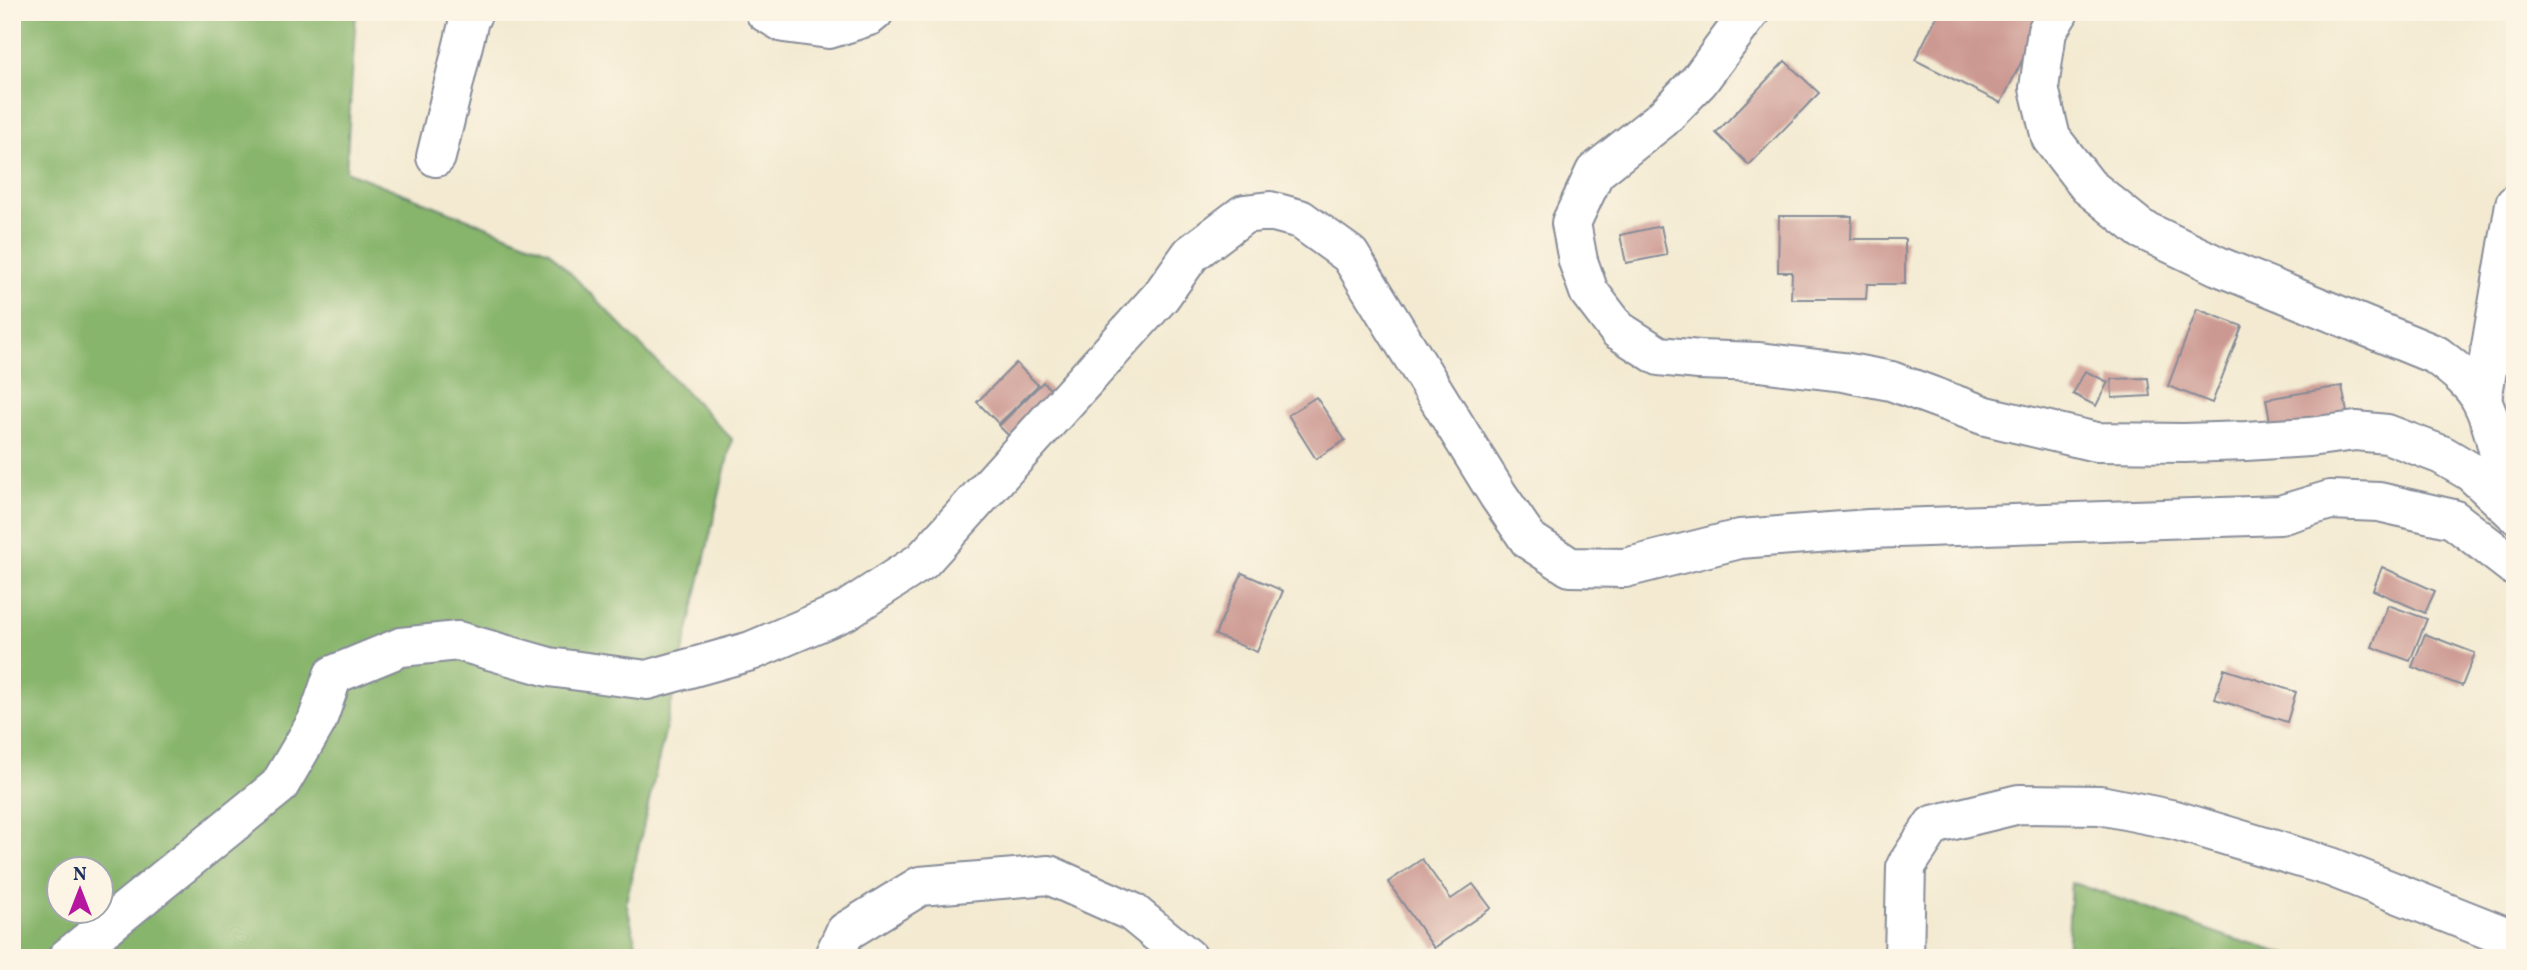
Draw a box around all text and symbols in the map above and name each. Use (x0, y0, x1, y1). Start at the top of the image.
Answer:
north arrow (46, 855, 116, 925)
text: N (73, 862, 87, 888)

